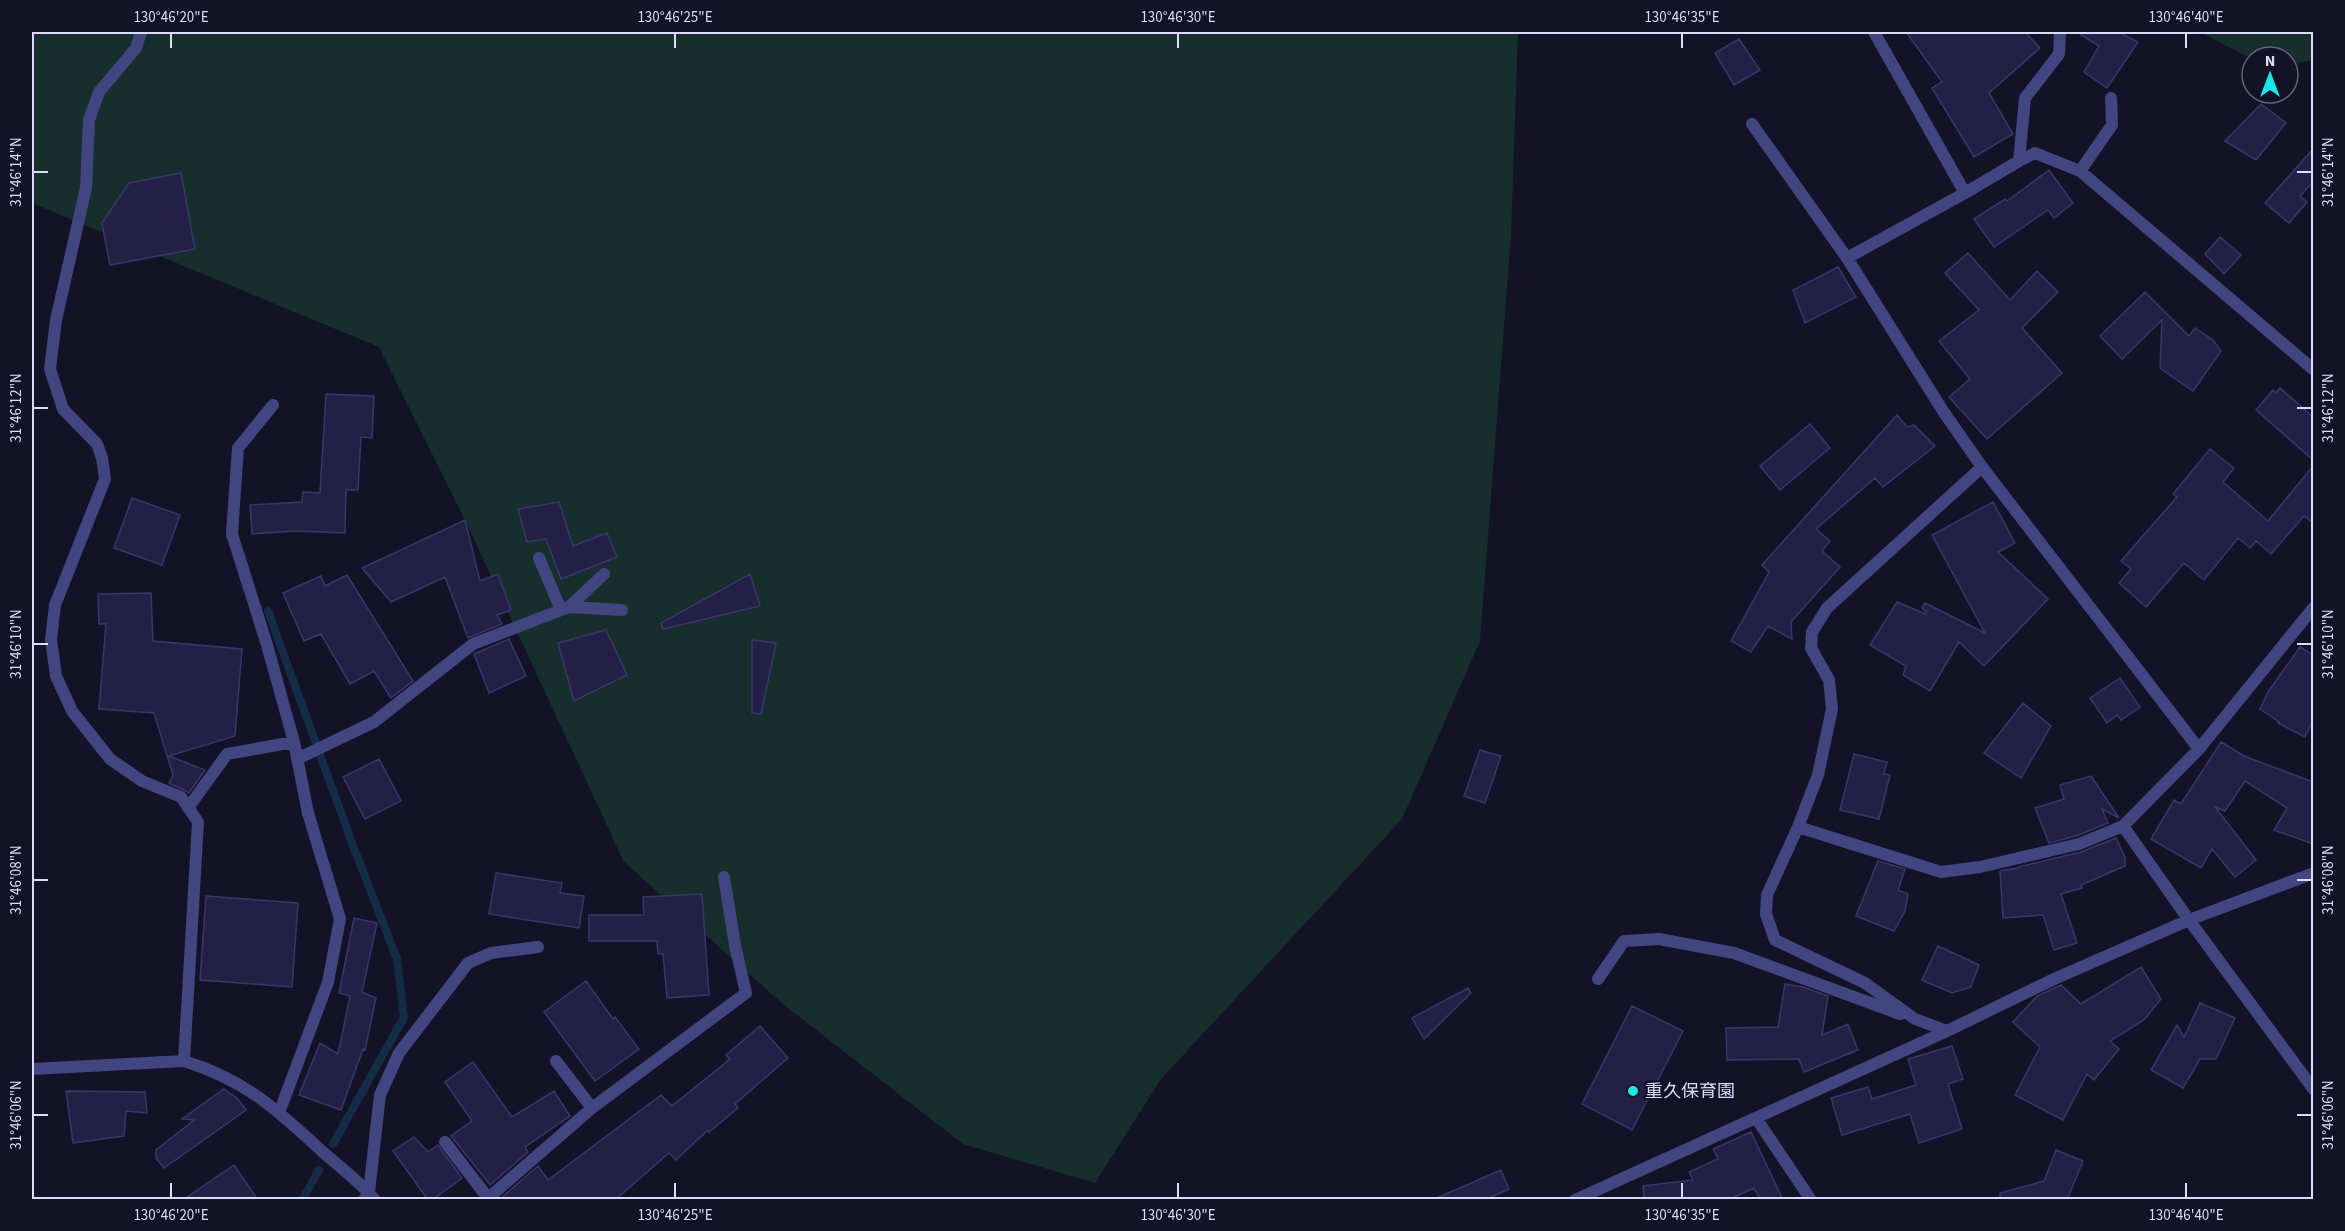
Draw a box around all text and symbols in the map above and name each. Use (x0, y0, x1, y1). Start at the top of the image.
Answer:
text: 130°46'20"E (133, 7, 209, 28)
text: 130°46'25"E (637, 7, 713, 28)
text: 130°46'30"E (1140, 7, 1216, 28)
text: 130°46'35"E (1644, 7, 1720, 28)
text: 130°46'40"E (2148, 7, 2224, 28)
north arrow (2240, 45, 2300, 105)
text: N (2265, 50, 2275, 72)
text: 31°46'14"N (6, 137, 27, 207)
text: 31°46'14"N (2318, 137, 2339, 207)
text: 31°46'12"N (6, 373, 27, 443)
text: 31°46'12"N (2318, 373, 2339, 443)
text: 31°46'10"N (6, 609, 27, 679)
text: 31°46'10"N (2318, 609, 2339, 679)
text: 31°46'08"N (6, 845, 27, 915)
text: 31°46'08"N (2318, 845, 2339, 915)
place label: 重久保育園 (1645, 1079, 1735, 1104)
text: 31°46'06"N (6, 1080, 27, 1150)
text: 31°46'06"N (2318, 1080, 2339, 1150)
marker: 重久保育園 (1626, 1084, 1640, 1098)
text: 130°46'20"E (133, 1205, 209, 1226)
text: 130°46'25"E (637, 1205, 713, 1226)
text: 130°46'30"E (1140, 1205, 1216, 1226)
text: 130°46'35"E (1644, 1205, 1720, 1226)
text: 130°46'40"E (2148, 1205, 2224, 1226)

